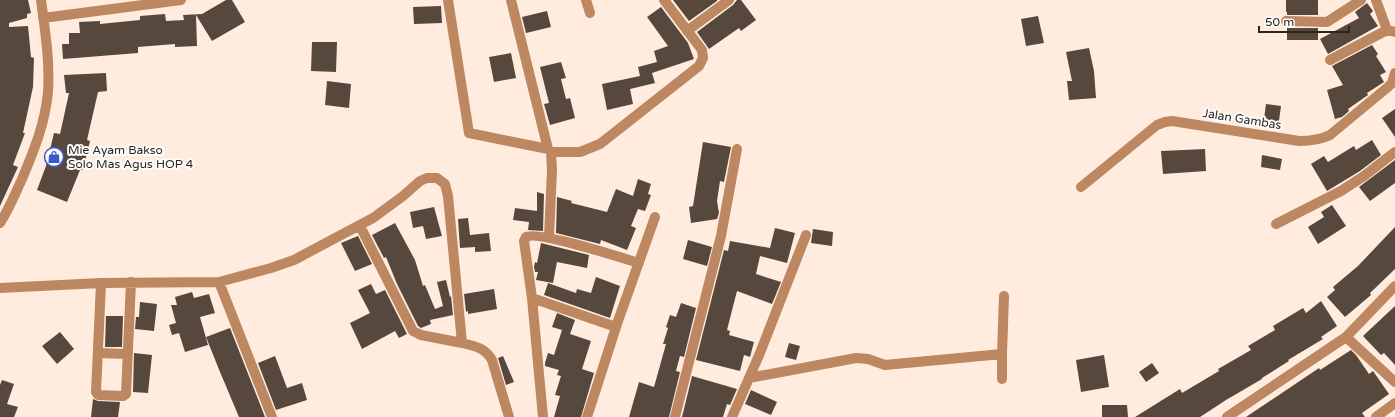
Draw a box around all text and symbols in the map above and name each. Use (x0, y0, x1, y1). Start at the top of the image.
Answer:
scale bar (1259, 8, 1349, 34)
text: 50 m (1265, 15, 1294, 29)
street label: Jalan Gambas (1202, 106, 1283, 132)
place label: Mie Ayam Bakso Solo Mas Agus HOP 4 (68, 143, 194, 171)
shop icon: Mie Ayam Bakso Solo Mas Agus HOP 4 (43, 146, 65, 168)

